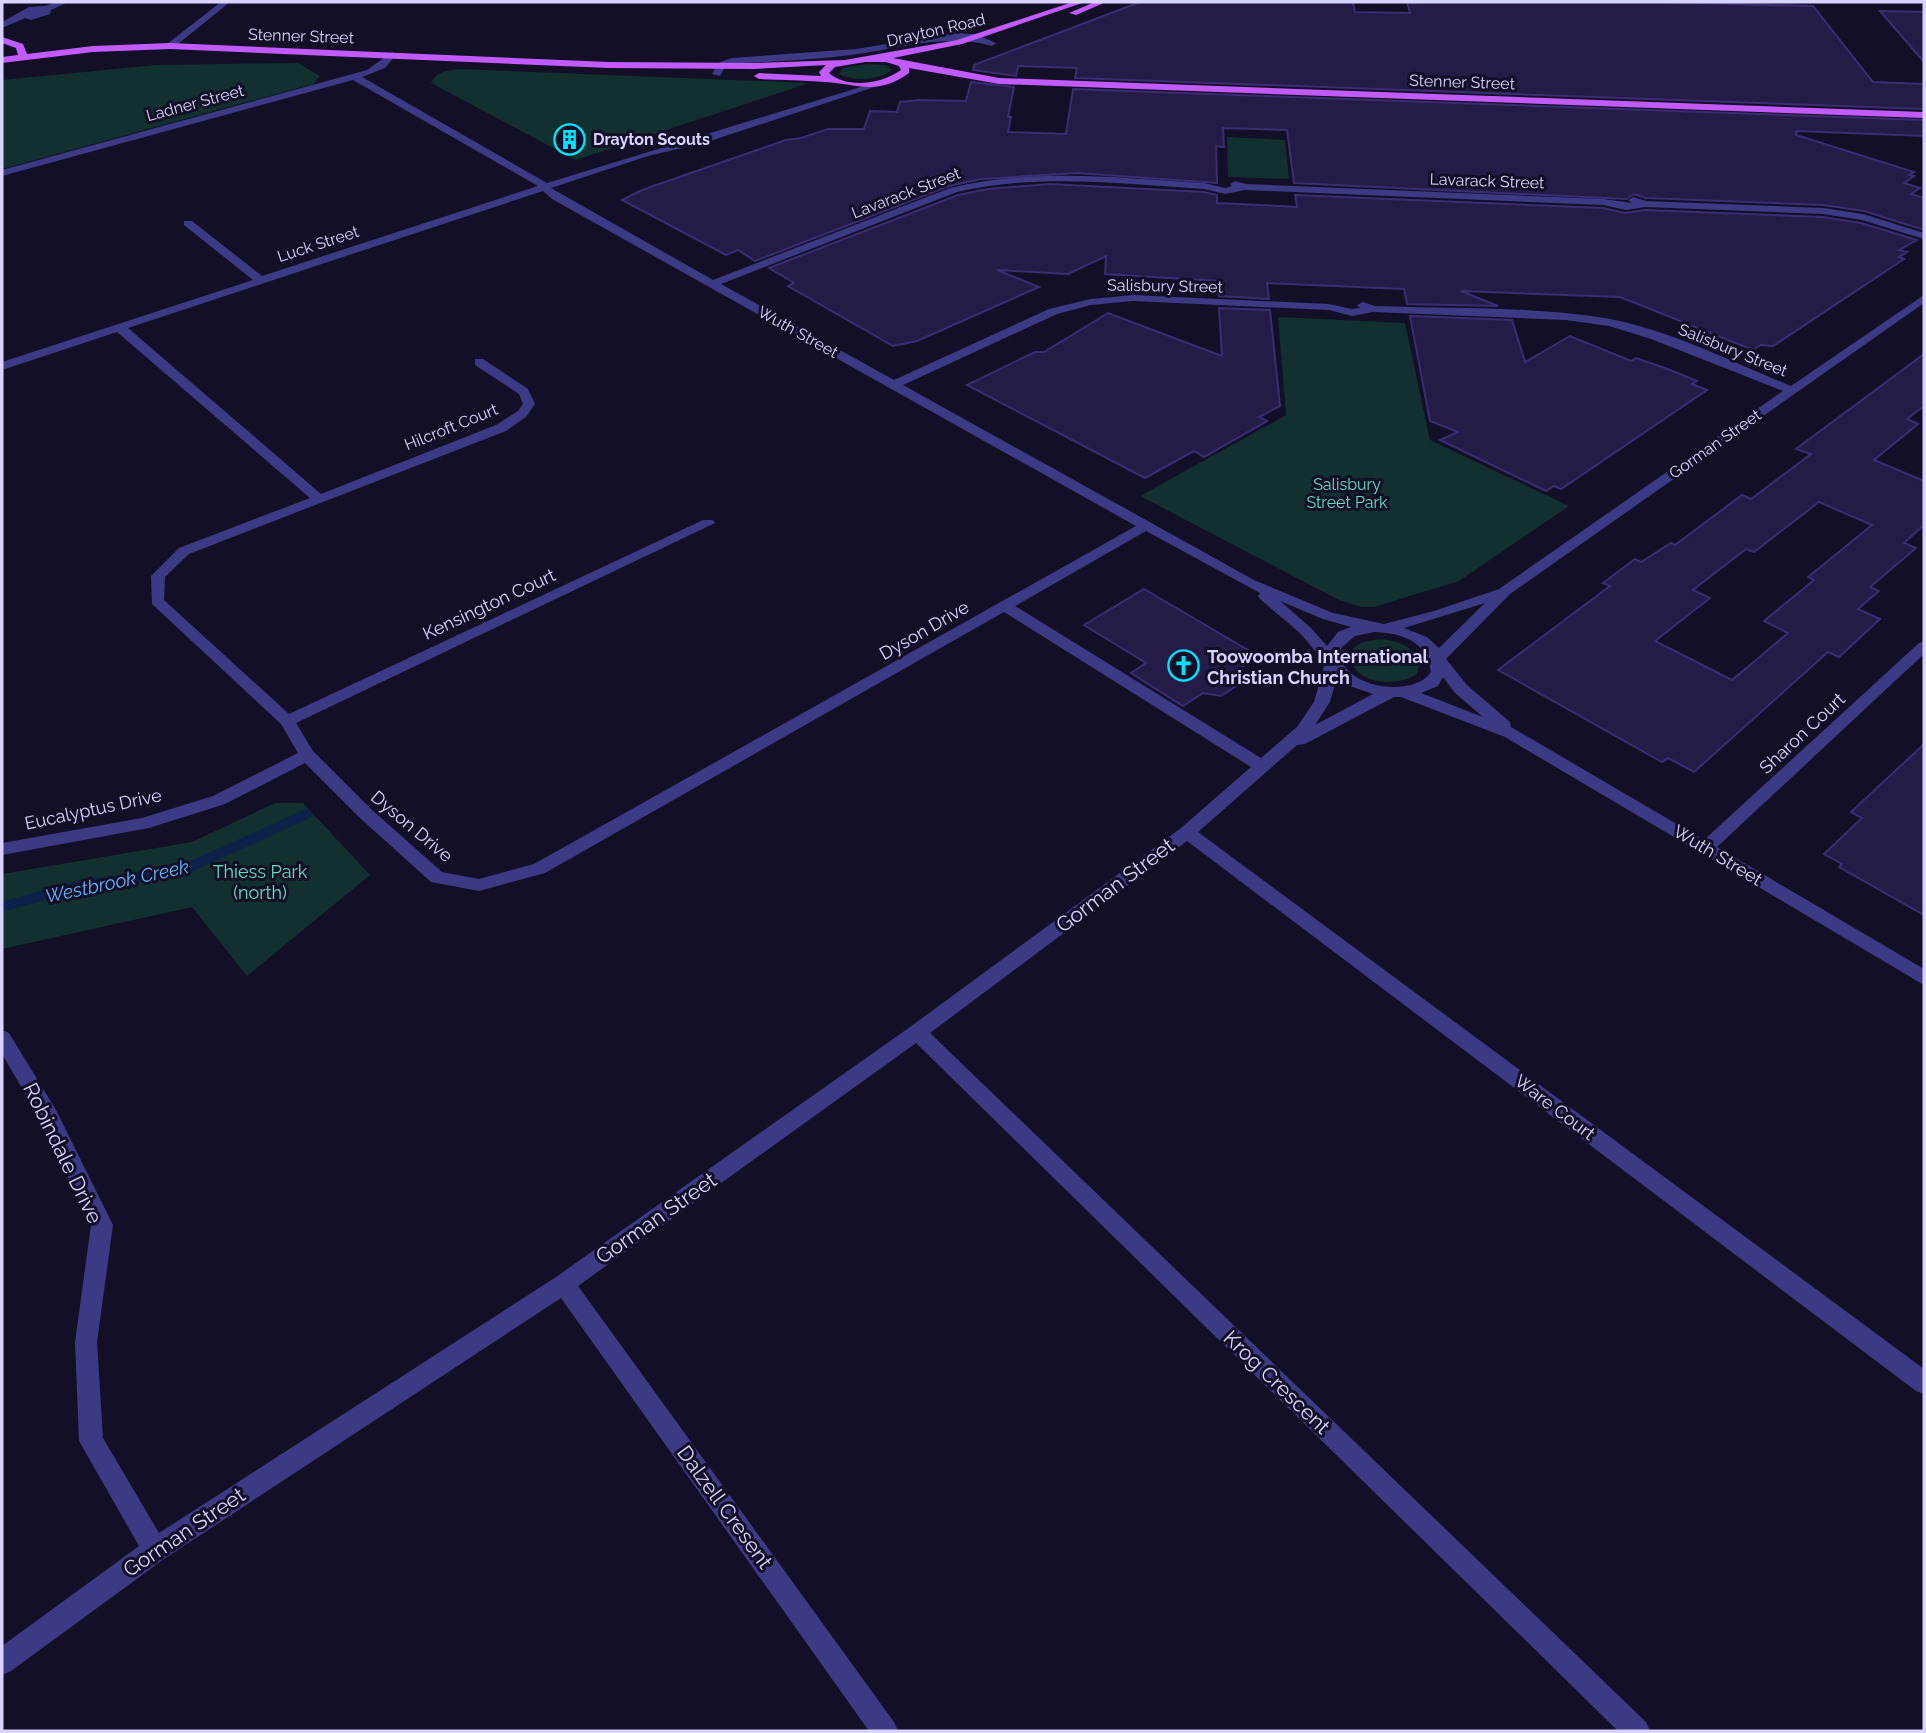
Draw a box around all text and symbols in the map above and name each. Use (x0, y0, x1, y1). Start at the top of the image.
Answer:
street label: Drayton Road (885, 9, 987, 51)
street label: Stenner Street (248, 25, 355, 47)
street label: Stenner Street (1409, 71, 1516, 93)
street label: Ladner Street (144, 81, 247, 125)
building icon: Drayton Scouts (553, 122, 587, 156)
place label: Drayton Scouts (593, 130, 710, 149)
street label: Lavarack Street (849, 163, 964, 222)
street label: Lavarack Street (1429, 170, 1545, 193)
street label: Luck Street (275, 222, 362, 266)
street label: Salisbury Street (1107, 275, 1224, 297)
street label: Wuth Street (755, 302, 842, 362)
street label: Salisbury Street (1676, 320, 1791, 381)
street label: Hilcroft Court (402, 399, 501, 454)
street label: Gorman Street (1665, 405, 1765, 483)
park label: Salisbury Street Park (1306, 475, 1388, 512)
street label: Kensington Court (419, 564, 559, 644)
street label: Dyson Drive (876, 596, 973, 664)
place label: Toowoomba International Christian Church (1207, 646, 1428, 688)
church icon: Toowoomba International Christian Church (1167, 649, 1201, 683)
street label: Sharon Court (1755, 688, 1849, 778)
street label: Eucalyptus Drive (23, 784, 164, 834)
street label: Dyson Drive (367, 786, 457, 866)
street label: Wuth Street (1670, 820, 1766, 890)
street label: Gorman Street (1051, 832, 1179, 938)
water label: Westbrook Creek (43, 855, 191, 907)
park label: Thiess Park (north) (213, 861, 308, 903)
street label: Ware Court (1511, 1070, 1599, 1144)
street label: Robindale Drive (18, 1078, 108, 1228)
street label: Gorman Street (591, 1167, 721, 1269)
street label: Krog Crescent (1219, 1325, 1335, 1439)
street label: Dalzell Cresent (672, 1441, 778, 1573)
street label: Gorman Street (118, 1482, 250, 1582)

